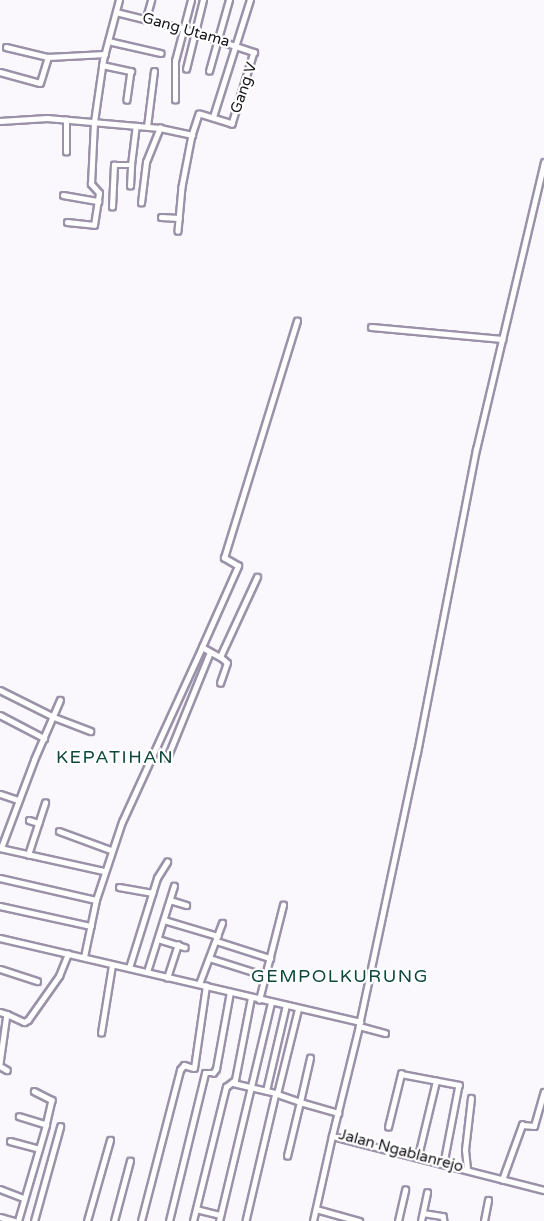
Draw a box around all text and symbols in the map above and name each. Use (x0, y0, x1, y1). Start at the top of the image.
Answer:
street label: Gang Utama (140, 9, 232, 51)
street label: Gang V (227, 60, 261, 116)
district label: KEPATIHAN (56, 746, 174, 768)
district label: GEMPOLKURUNG (251, 965, 429, 987)
street label: Jalan Ngablanrejo (337, 1126, 465, 1176)

